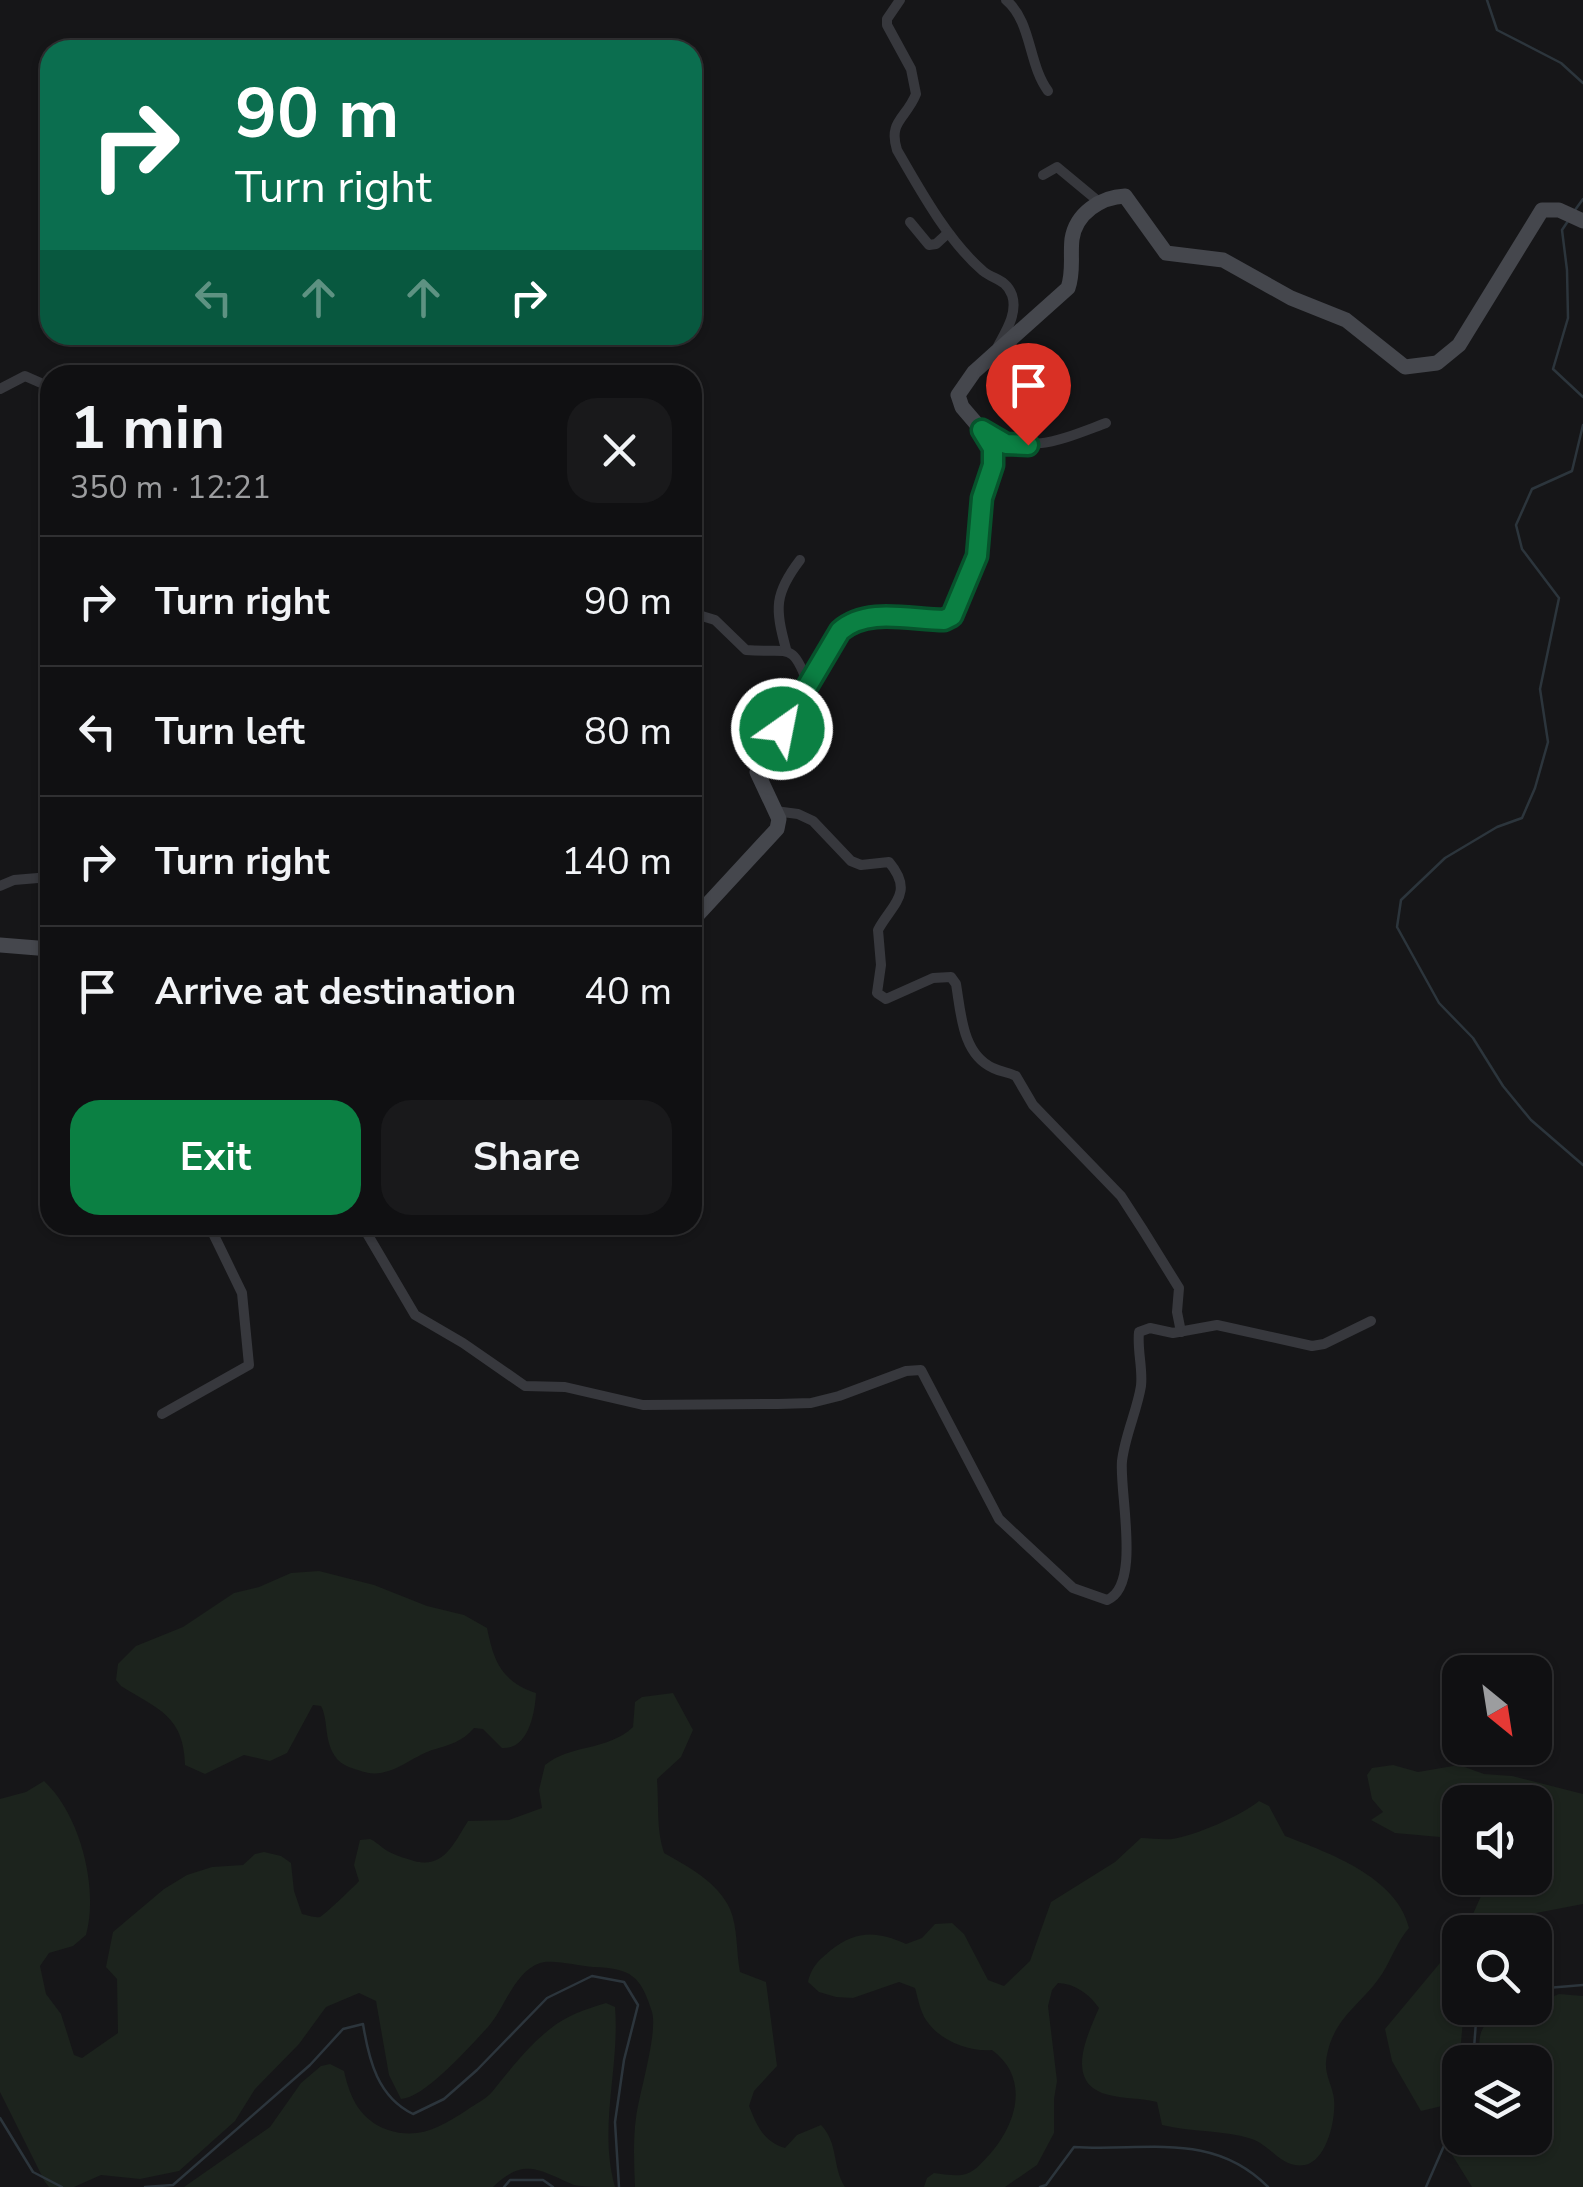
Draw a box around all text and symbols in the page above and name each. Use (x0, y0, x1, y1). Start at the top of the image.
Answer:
text: 90 m (235, 66, 399, 162)
icon: right (70, 80, 200, 210)
text: Turn right (235, 157, 432, 218)
icon: left (186, 270, 241, 325)
icon: ahead (291, 270, 346, 325)
icon: ahead (396, 270, 451, 325)
icon: right (501, 270, 556, 325)
pin (986, 343, 1071, 446)
icon: arrive (1001, 358, 1056, 413)
text: 1 min (70, 387, 225, 469)
button: close (567, 398, 672, 503)
text: 350 m · 12:21 (70, 466, 271, 509)
icon: right (70, 574, 125, 629)
text: Turn right (155, 576, 330, 627)
text: 90 m (584, 576, 672, 627)
position arrow (730, 677, 834, 781)
icon: left (70, 704, 125, 759)
text: Turn left (155, 706, 305, 757)
text: 80 m (584, 706, 672, 757)
icon: right (70, 834, 125, 889)
text: Turn right (155, 836, 330, 887)
text: 140 m (561, 836, 672, 887)
icon: arrive (70, 964, 125, 1019)
text: Arrive at destination (155, 966, 516, 1017)
text: 40 m (584, 966, 672, 1017)
button: Exit (70, 1100, 361, 1215)
button: Share (381, 1100, 672, 1215)
north arrow (1442, 1655, 1552, 1765)
map controls (1442, 1655, 1552, 2155)
button: sound (1442, 1785, 1552, 1895)
button: search (1442, 1915, 1552, 2025)
button: layers (1442, 2045, 1552, 2155)

